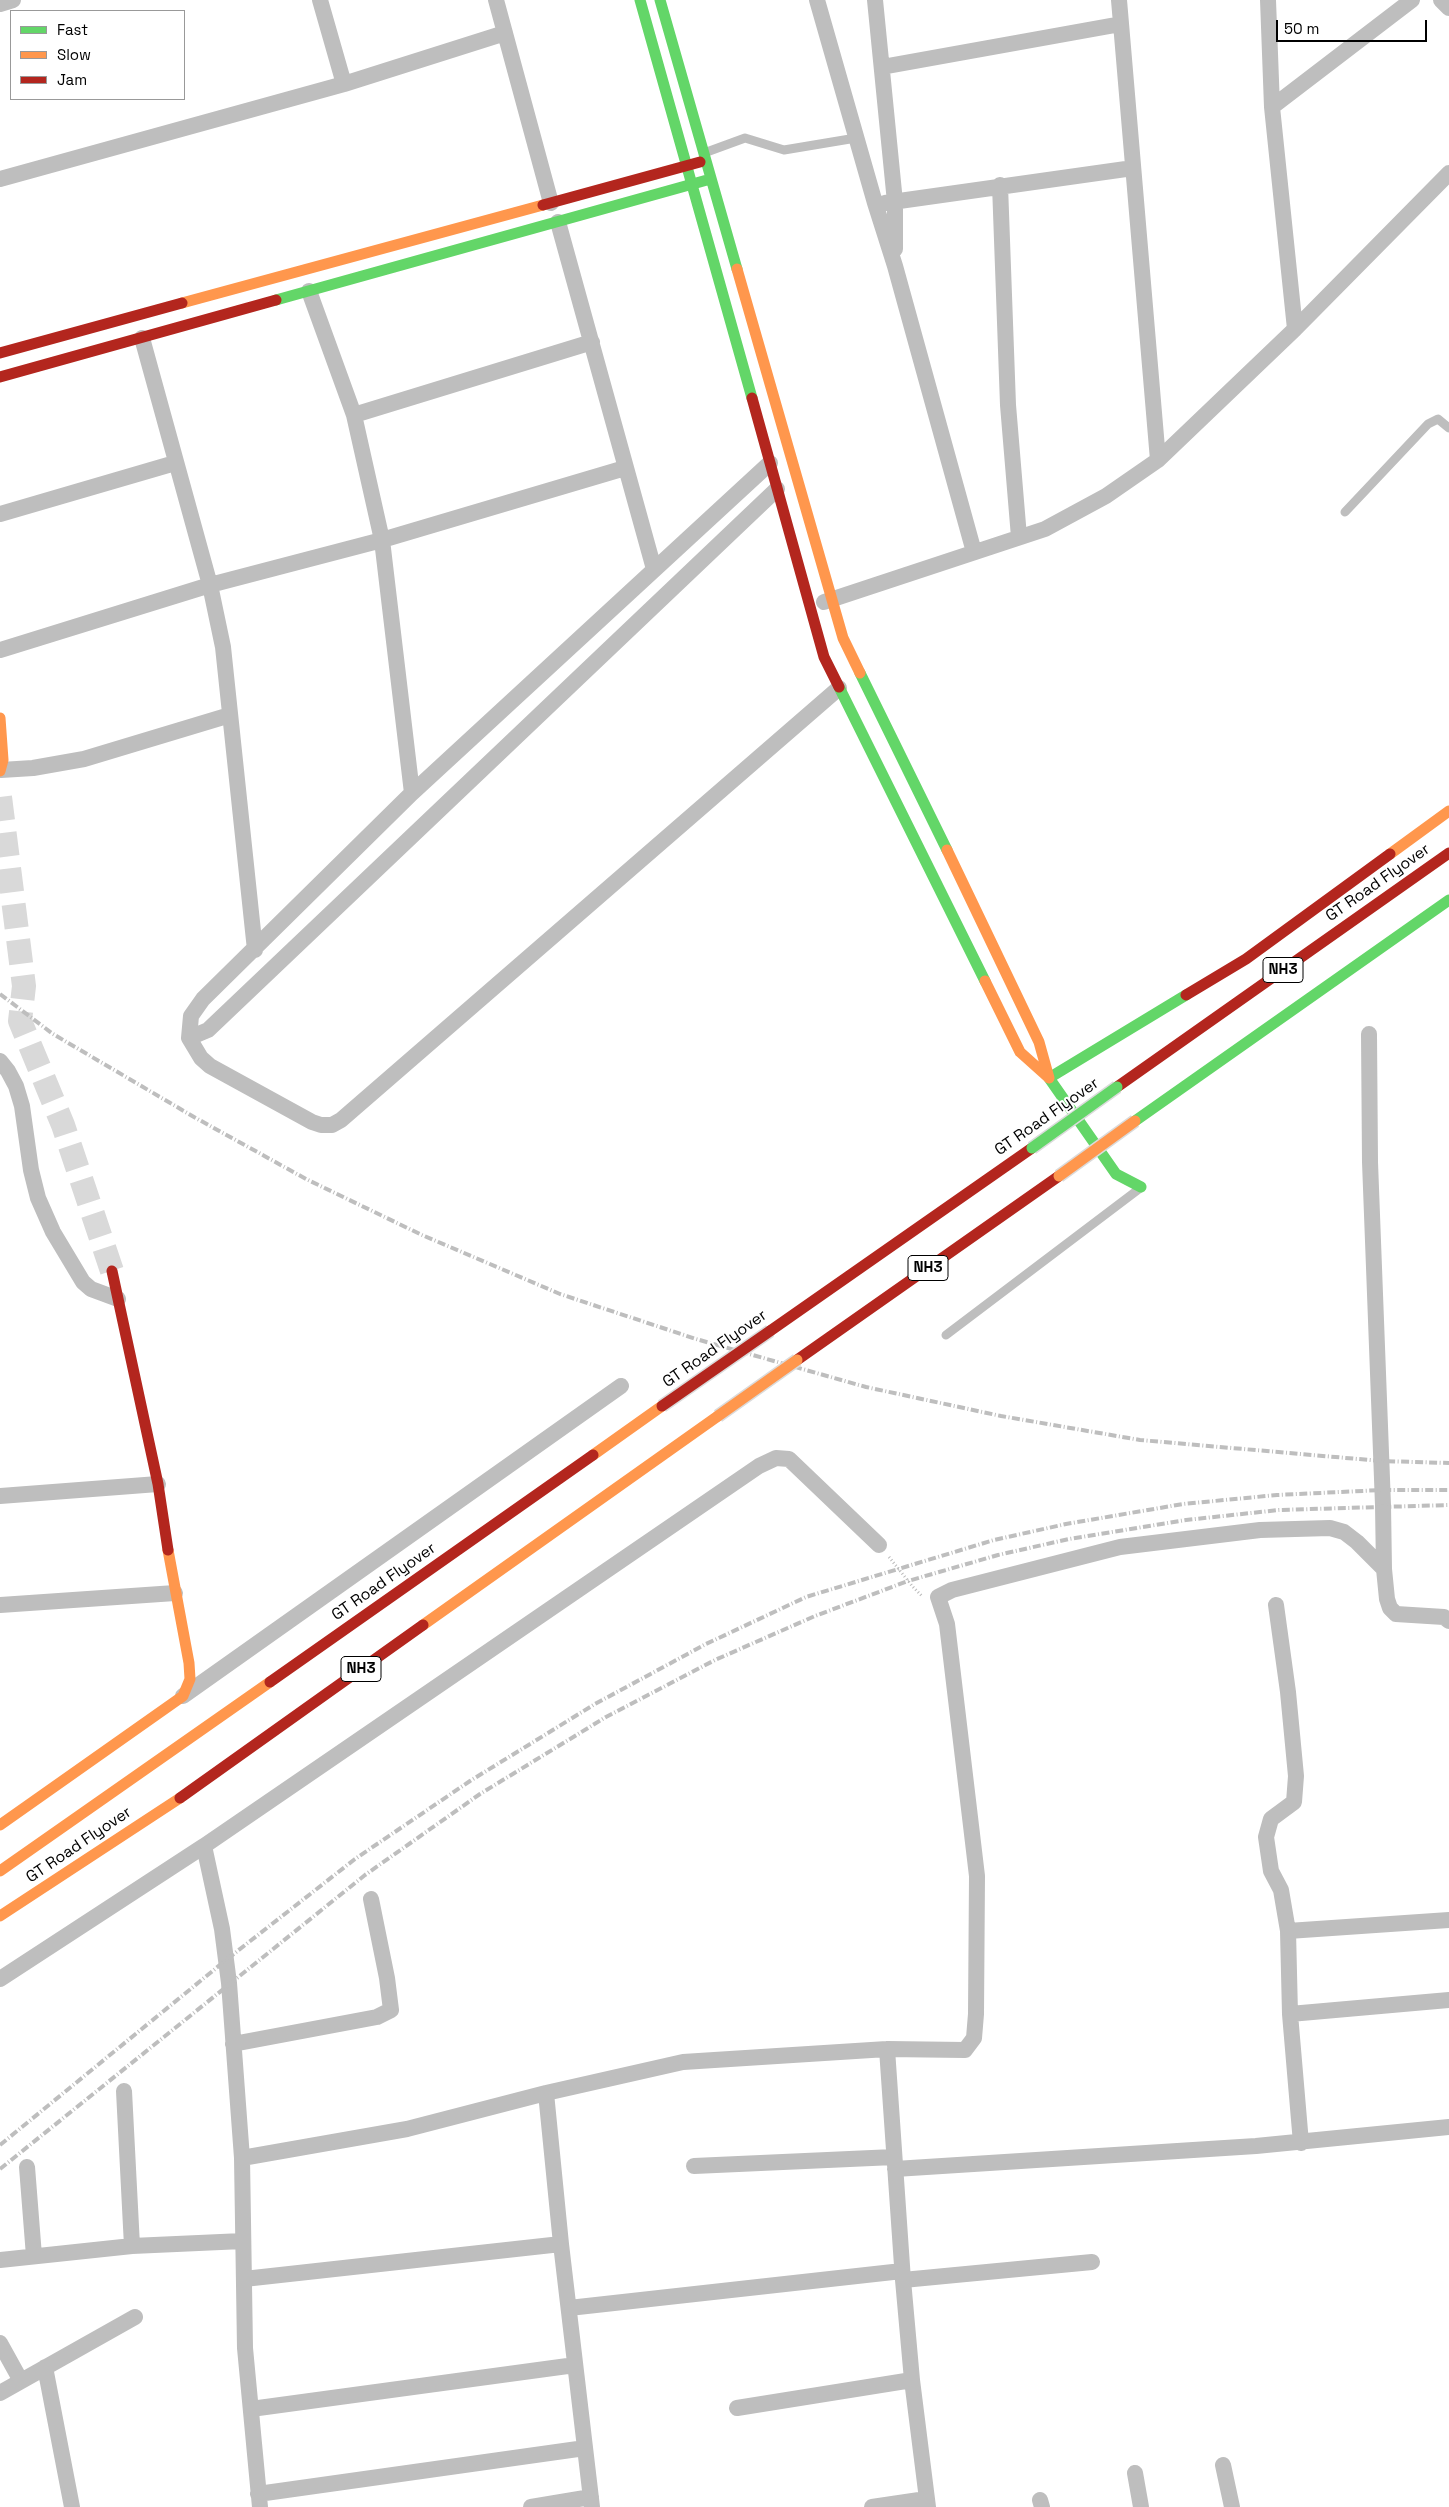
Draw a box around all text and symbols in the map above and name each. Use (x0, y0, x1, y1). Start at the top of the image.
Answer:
legend (10, 10, 185, 100)
scale bar (1279, 10, 1430, 42)
text: 50 m (1284, 19, 1319, 38)
text: Fast (57, 20, 88, 39)
text: Slow (57, 45, 91, 64)
text: Jam (57, 70, 87, 89)
street label: GT Road Flyover (1322, 840, 1434, 926)
road number: NH3 (1263, 958, 1303, 982)
street label: GT Road Flyover (991, 1074, 1103, 1160)
road number: NH3 (908, 1256, 948, 1280)
street label: GT Road Flyover (659, 1306, 771, 1392)
street label: GT Road Flyover (328, 1539, 440, 1625)
road number: NH3 (341, 1656, 381, 1682)
street label: GT Road Flyover (23, 1803, 135, 1887)

